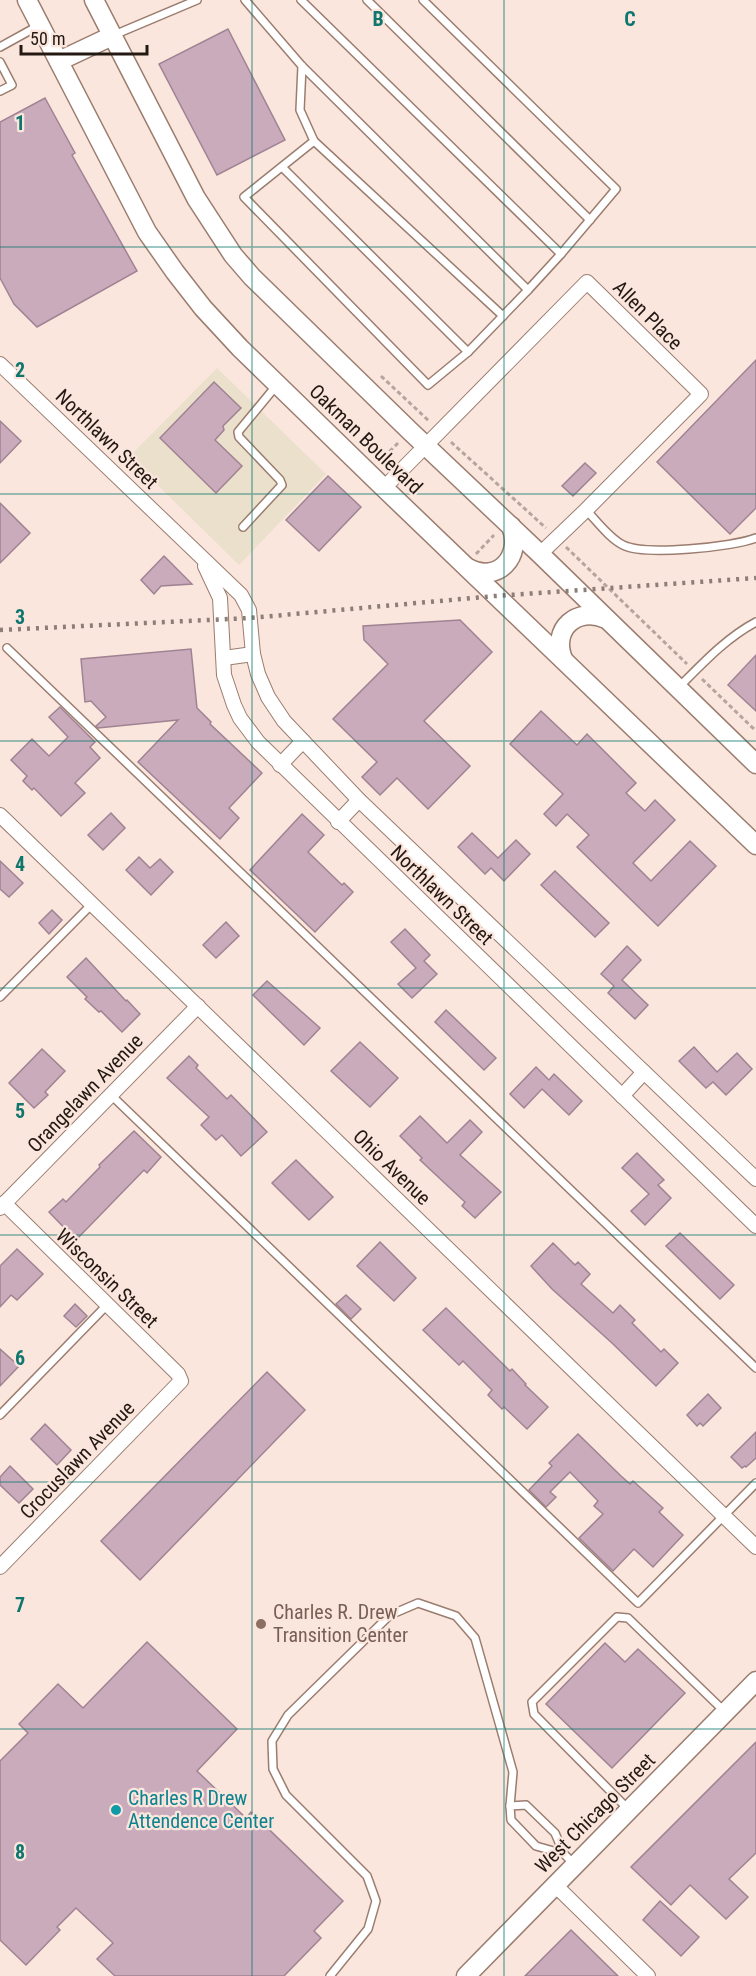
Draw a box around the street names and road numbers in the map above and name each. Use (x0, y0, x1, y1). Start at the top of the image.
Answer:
street label: Allen Place (608, 275, 688, 355)
street label: Oakman Boulevard (305, 379, 427, 499)
street label: Northlawn Street (51, 384, 163, 494)
street label: Northlawn Street (386, 840, 498, 950)
street label: Orangelawn Avenue (22, 1029, 148, 1157)
street label: Ohio Avenue (348, 1124, 436, 1210)
street label: Wisconsin Street (51, 1223, 163, 1333)
street label: Crocuslawn Avenue (15, 1396, 139, 1524)
street label: West Chicago Street (530, 1748, 660, 1878)

